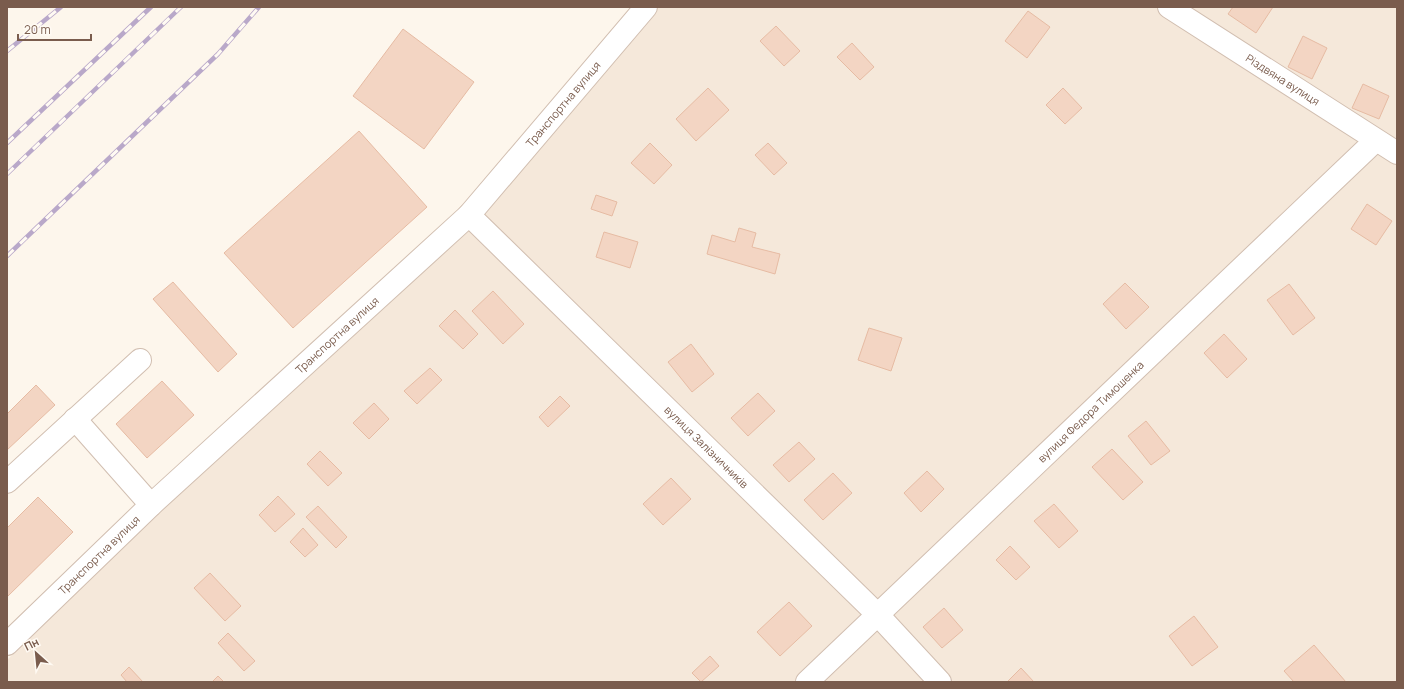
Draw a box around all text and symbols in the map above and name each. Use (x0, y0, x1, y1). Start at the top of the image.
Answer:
scale bar (18, 16, 91, 42)
text: 20 m (24, 21, 51, 38)
street label: Різдвяна вулиця (1243, 50, 1323, 109)
street label: Транспортна вулиця (522, 58, 604, 150)
street label: Транспортна вулиця (292, 293, 382, 377)
street label: вулиця Федора Тимошенка (1034, 357, 1147, 465)
street label: вулиця Залізничників (661, 402, 752, 491)
street label: Транспортна вулиця (55, 512, 143, 598)
north arrow (16, 633, 56, 673)
text: Пн (21, 634, 41, 654)

